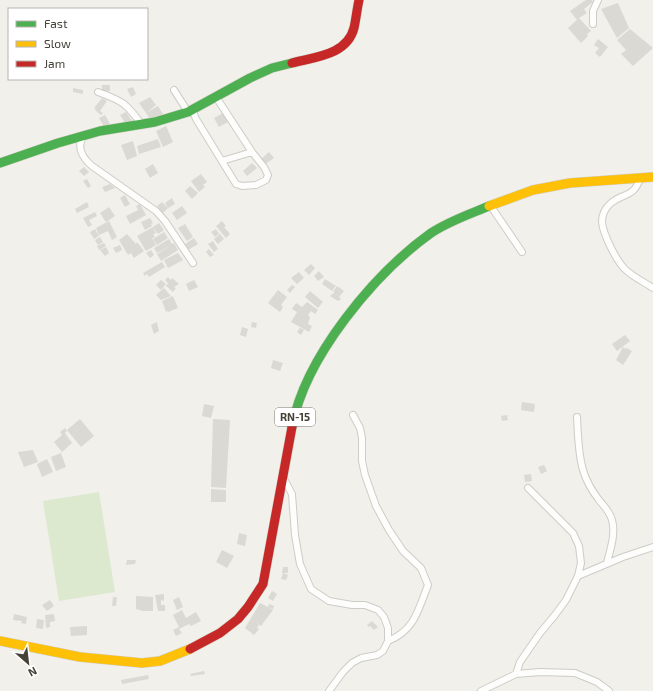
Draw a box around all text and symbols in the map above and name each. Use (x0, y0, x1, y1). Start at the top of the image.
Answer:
legend (8, 8, 148, 80)
text: Fast (44, 16, 68, 30)
text: Slow (44, 36, 71, 50)
text: Jam (44, 56, 65, 70)
road number: RN-15 (275, 408, 315, 426)
north arrow (8, 643, 48, 683)
text: N (26, 665, 39, 680)

